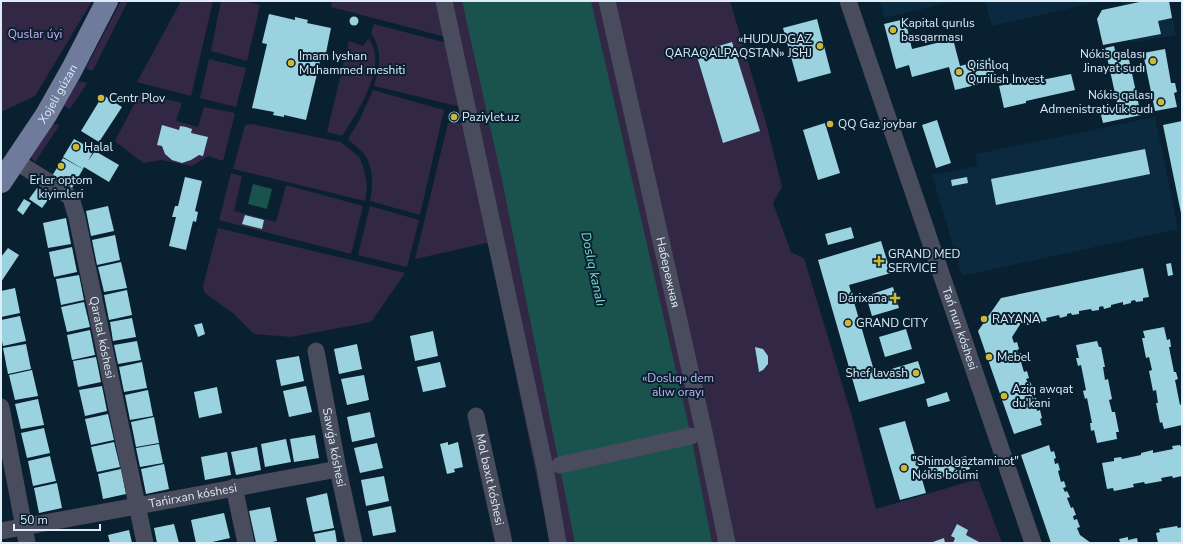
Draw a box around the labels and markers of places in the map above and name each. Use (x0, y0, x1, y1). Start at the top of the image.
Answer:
place label: Kapital qurılıs basqarması (901, 15, 975, 45)
marker: Kapital qurılıs basqarması (888, 25, 898, 35)
place label: «HUDUDGAZ QARAQALPAQSTAN» JSHJ (665, 31, 812, 61)
marker: «HUDUDGAZ QARAQALPAQSTAN» JSHJ (815, 41, 825, 51)
place label: Nókis qalası Jinayat sudı (1080, 46, 1145, 76)
place label: Imam Iyshan Muhammed meshiti (299, 48, 405, 78)
marker: Nókis qalası Jinayat sudı (1148, 56, 1158, 66)
place label: Qishloq Qurilish Invest (967, 57, 1045, 87)
marker: Imam Iyshan Muhammed meshiti (286, 58, 296, 68)
marker: Qishloq Qurilish Invest (954, 67, 964, 77)
place label: Nókis qalası Admenistrativlik sudı (1040, 87, 1153, 117)
place label: Centr Plov (109, 90, 166, 106)
marker: Centr Plov (96, 93, 106, 103)
marker: Nókis qalası Admenistrativlik sudı (1156, 97, 1166, 107)
place label: Paziylet.uz (462, 109, 520, 125)
marker: Paziylet.uz (449, 112, 459, 122)
place label: QQ Gaz joybar (838, 116, 917, 132)
marker: QQ Gaz joybar (825, 119, 835, 129)
place label: Halal (84, 139, 113, 155)
marker: Halal (71, 142, 81, 152)
marker: Erler optom kiyimleri (56, 161, 66, 171)
place label: Erler optom kiyimleri (29, 172, 93, 202)
place label: GRAND MED SERVICE (888, 246, 960, 276)
marker: GRAND MED SERVICE (873, 255, 885, 267)
place label: Dárixana (839, 290, 887, 306)
marker: Dárixana (890, 293, 900, 303)
place label: RAYANA (992, 311, 1041, 327)
marker: RAYANA (979, 314, 989, 324)
place label: GRAND CITY (856, 315, 929, 331)
marker: GRAND CITY (843, 318, 853, 328)
place label: Mebel (997, 349, 1031, 365)
marker: Mebel (984, 352, 994, 362)
place label: Shef lavash (845, 365, 908, 381)
marker: Shef lavash (911, 368, 921, 378)
place label: Aziq awqat du'kani (1012, 381, 1074, 411)
marker: Aziq awqat du'kani (999, 391, 1009, 401)
place label: "Shimolgaztaminot" Nókis bólimi (912, 453, 1019, 483)
marker: "Shimolgaztaminot" Nókis bólimi (899, 463, 909, 473)

